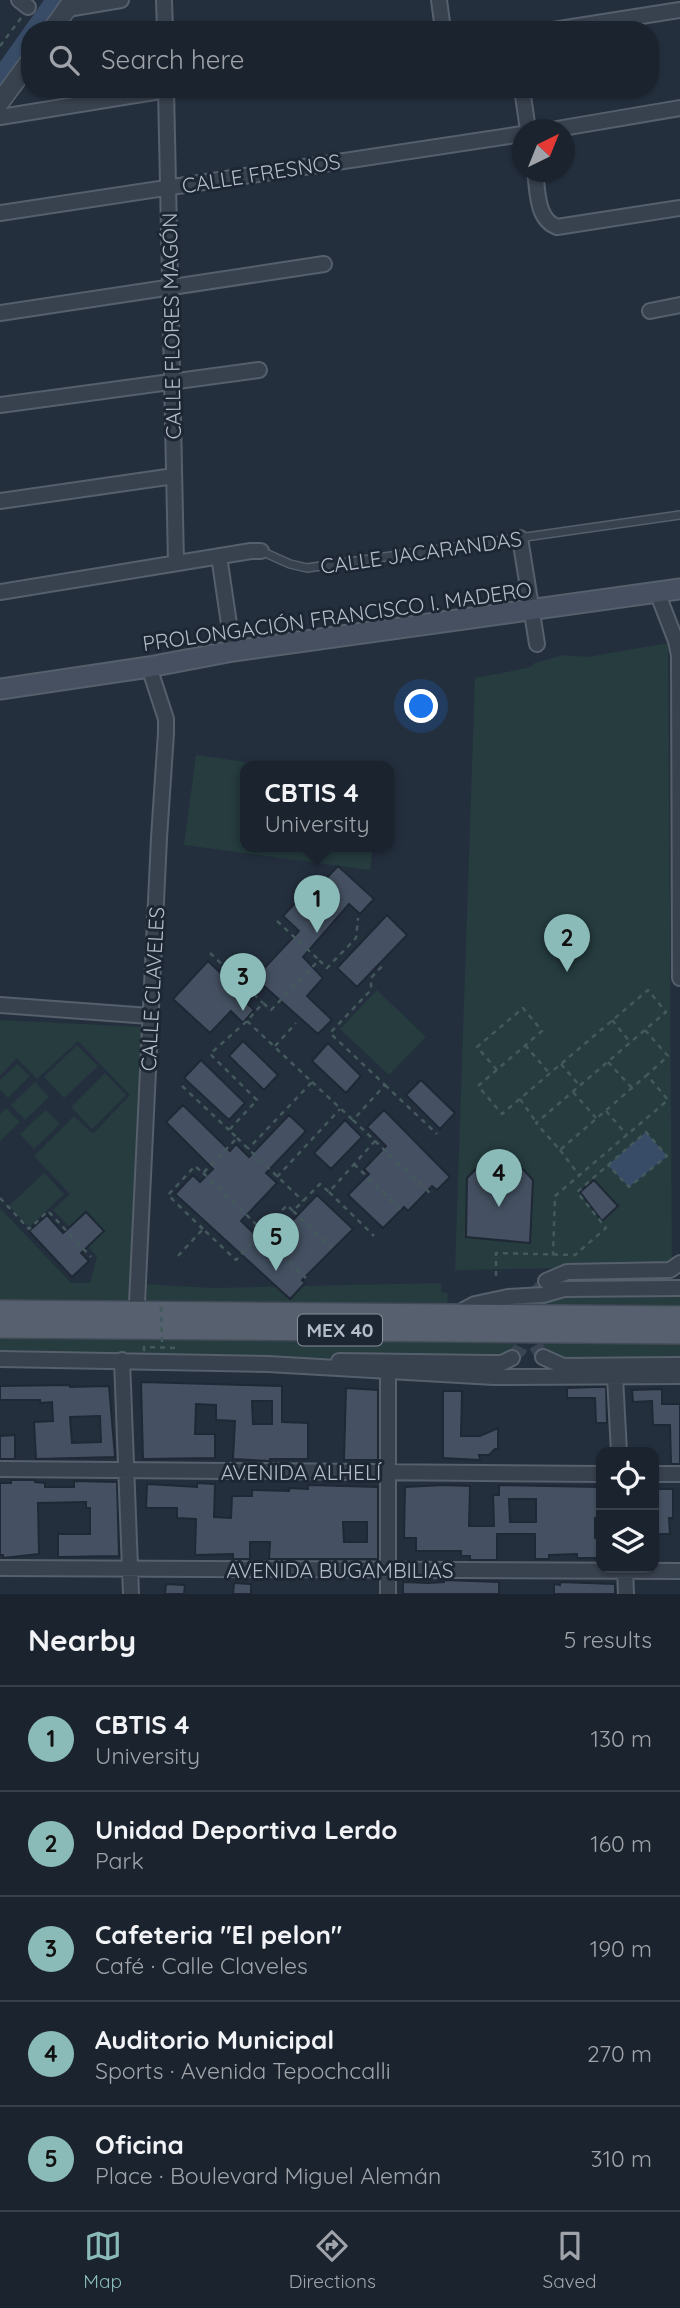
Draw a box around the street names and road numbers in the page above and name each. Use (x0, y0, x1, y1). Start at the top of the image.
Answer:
street label: CALLE FRESNOS (180, 148, 342, 198)
street label: CALLE FLORES MAGÓN (156, 212, 186, 440)
street label: CALLE JACARANDAS (319, 525, 523, 579)
street label: PROLONGACIÓN FRANCISCO I. MADERO (141, 576, 533, 656)
street label: CALLE CLAVELES (135, 906, 169, 1072)
road number: MEX 40 (298, 1314, 382, 1346)
street label: AVENIDA ALHELÍ (221, 1459, 382, 1485)
street label: AVENIDA BUGAMBILIAS (226, 1557, 454, 1583)

